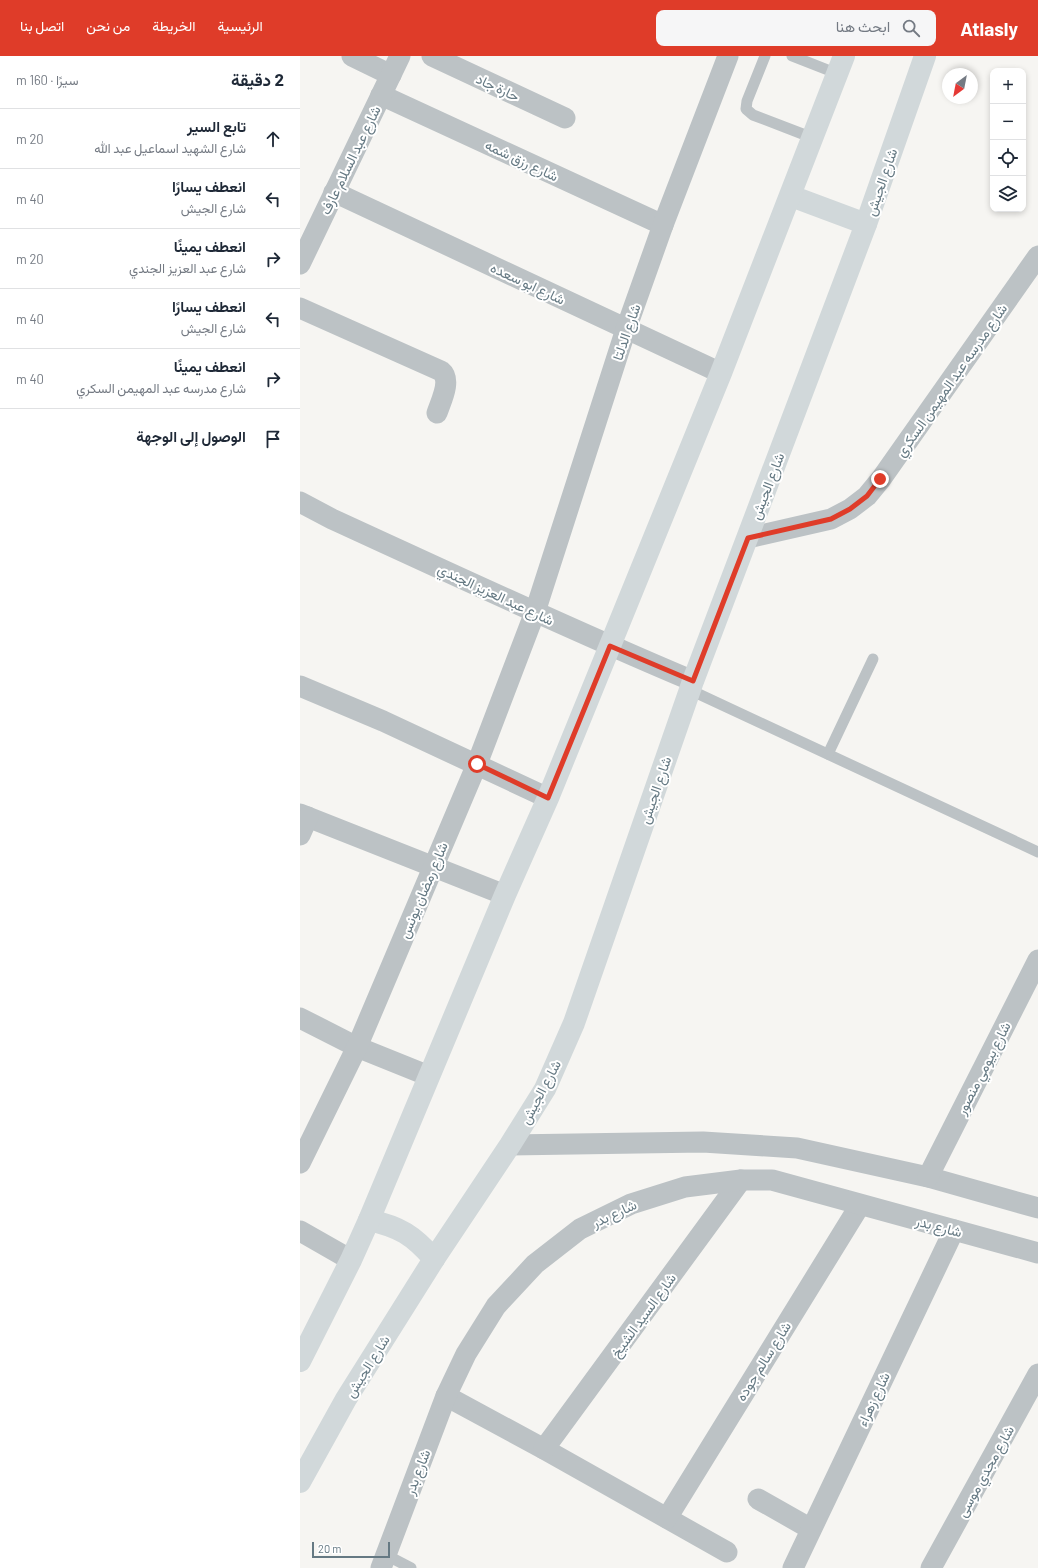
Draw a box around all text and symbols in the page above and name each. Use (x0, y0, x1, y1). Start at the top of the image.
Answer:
search box (656, 10, 936, 46)
text: اتصل بنا (20, 17, 64, 34)
text: من نحن (86, 17, 130, 34)
text: الخريطة (152, 17, 196, 34)
text: الرئيسية (218, 17, 263, 34)
text: ابحث هنا (836, 17, 890, 35)
icon: search (900, 17, 922, 39)
text: Atlasly (960, 17, 1018, 40)
north arrow (942, 68, 978, 104)
map controls (990, 68, 1026, 212)
button: + (990, 68, 1026, 104)
text: 2 دقيقة (231, 69, 284, 89)
street label: حارة جاد (473, 70, 522, 105)
text: سيرًا · 160 m (16, 72, 78, 88)
street label: شارع عبد السلام عارف (316, 103, 386, 218)
button: − (990, 104, 1026, 140)
text: تابع السير (187, 117, 246, 135)
icon: ahead (262, 128, 284, 150)
text: 20 m (16, 131, 44, 147)
street label: شارع رزق شمه (481, 136, 561, 187)
text: شارع الشهيد اسماعيل عبد الله (94, 140, 246, 156)
button: locate (990, 140, 1026, 176)
street label: شارع الجيش (862, 146, 903, 219)
button: layers (990, 176, 1026, 212)
text: انعطف يسارًا (172, 177, 246, 195)
icon: left (262, 188, 284, 210)
text: 40 m (16, 191, 44, 207)
text: شارع الجيش (181, 200, 246, 216)
text: انعطف يمينًا (174, 237, 246, 255)
icon: right (262, 248, 284, 270)
text: 20 m (16, 251, 44, 267)
street label: شارع ابو سعده (487, 258, 568, 310)
text: شارع عبد العزيز الجندي (129, 260, 246, 276)
text: انعطف يسارًا (172, 297, 246, 315)
street label: شارع مدرسه عبد المهيمن السكري (892, 300, 1014, 462)
street label: شارع الدلتا (608, 301, 646, 364)
icon: left (262, 308, 284, 330)
text: 40 m (16, 311, 44, 327)
text: شارع الجيش (181, 320, 246, 336)
text: انعطف يمينًا (174, 357, 246, 375)
icon: right (262, 368, 284, 390)
text: 40 m (16, 371, 44, 387)
text: شارع مدرسه عبد المهيمن السكري (76, 380, 246, 396)
text: الوصول إلى الوجهة (136, 427, 246, 445)
icon: arrive (262, 428, 284, 450)
street label: شارع الجيش (746, 450, 790, 523)
route end (871, 470, 889, 488)
street label: شارع عبد العزيز الجندي (434, 560, 557, 632)
street label: شارع الجيش (636, 754, 677, 827)
route start (468, 755, 486, 773)
street label: شارع رمضان يونس (395, 839, 454, 942)
street label: شارع بيومي منصور (952, 1019, 1017, 1120)
street label: شارع الجيش (516, 1057, 567, 1128)
street label: شارع بدر (588, 1195, 640, 1234)
street label: شارع بدر (912, 1211, 964, 1243)
street label: شارع السيد الشيخ (607, 1270, 682, 1362)
street label: شارع سالم جوده (732, 1318, 797, 1405)
street label: شارع الجيش (341, 1332, 395, 1402)
street label: شارع زهراء (853, 1369, 896, 1430)
street label: شارع مجدي موسى (953, 1422, 1021, 1522)
street label: شارع بدر (400, 1447, 436, 1499)
scale bar (312, 1540, 390, 1559)
text: 20 m (318, 1542, 341, 1555)

